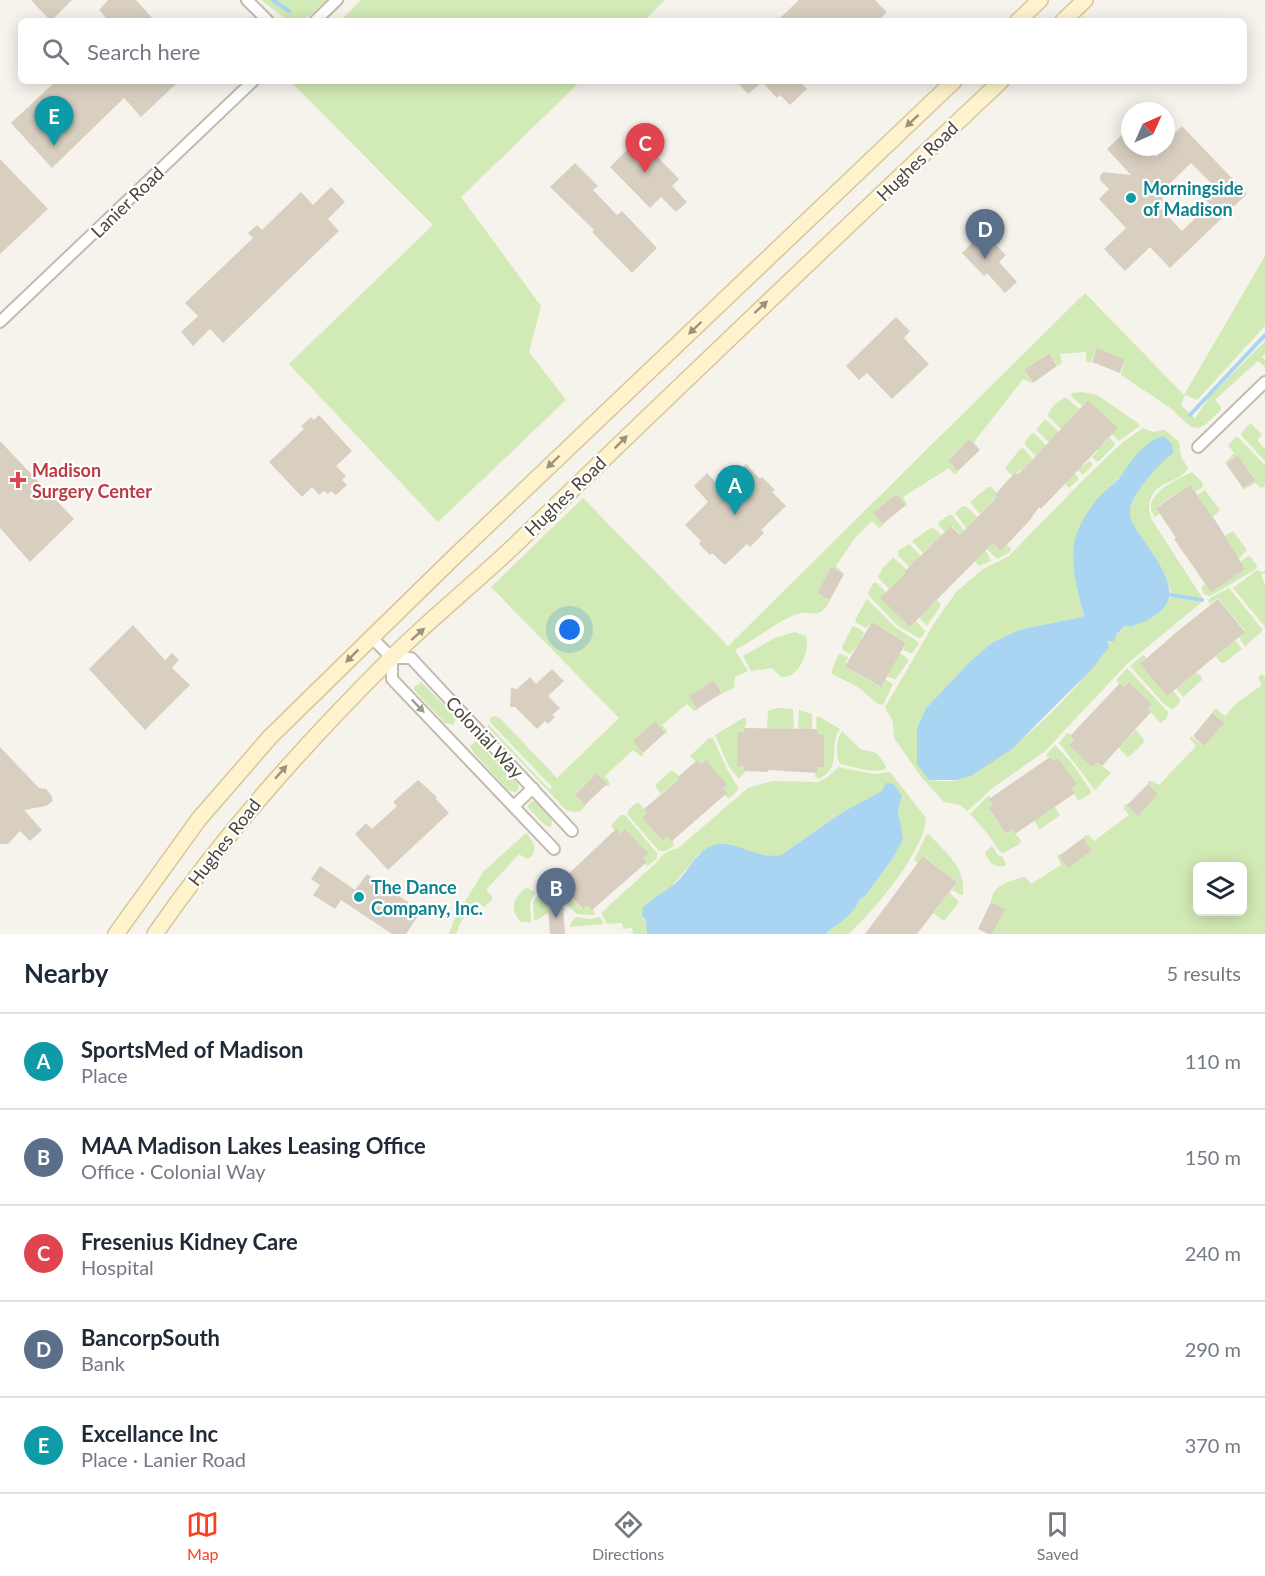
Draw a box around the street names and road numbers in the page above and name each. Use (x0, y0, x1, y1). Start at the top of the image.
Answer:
street label: Hughes Road (872, 117, 962, 205)
street label: Lanier Road (86, 162, 168, 242)
street label: Hughes Road (520, 452, 610, 540)
street label: Colonial Way (441, 691, 529, 783)
street label: Hughes Road (183, 794, 265, 890)

